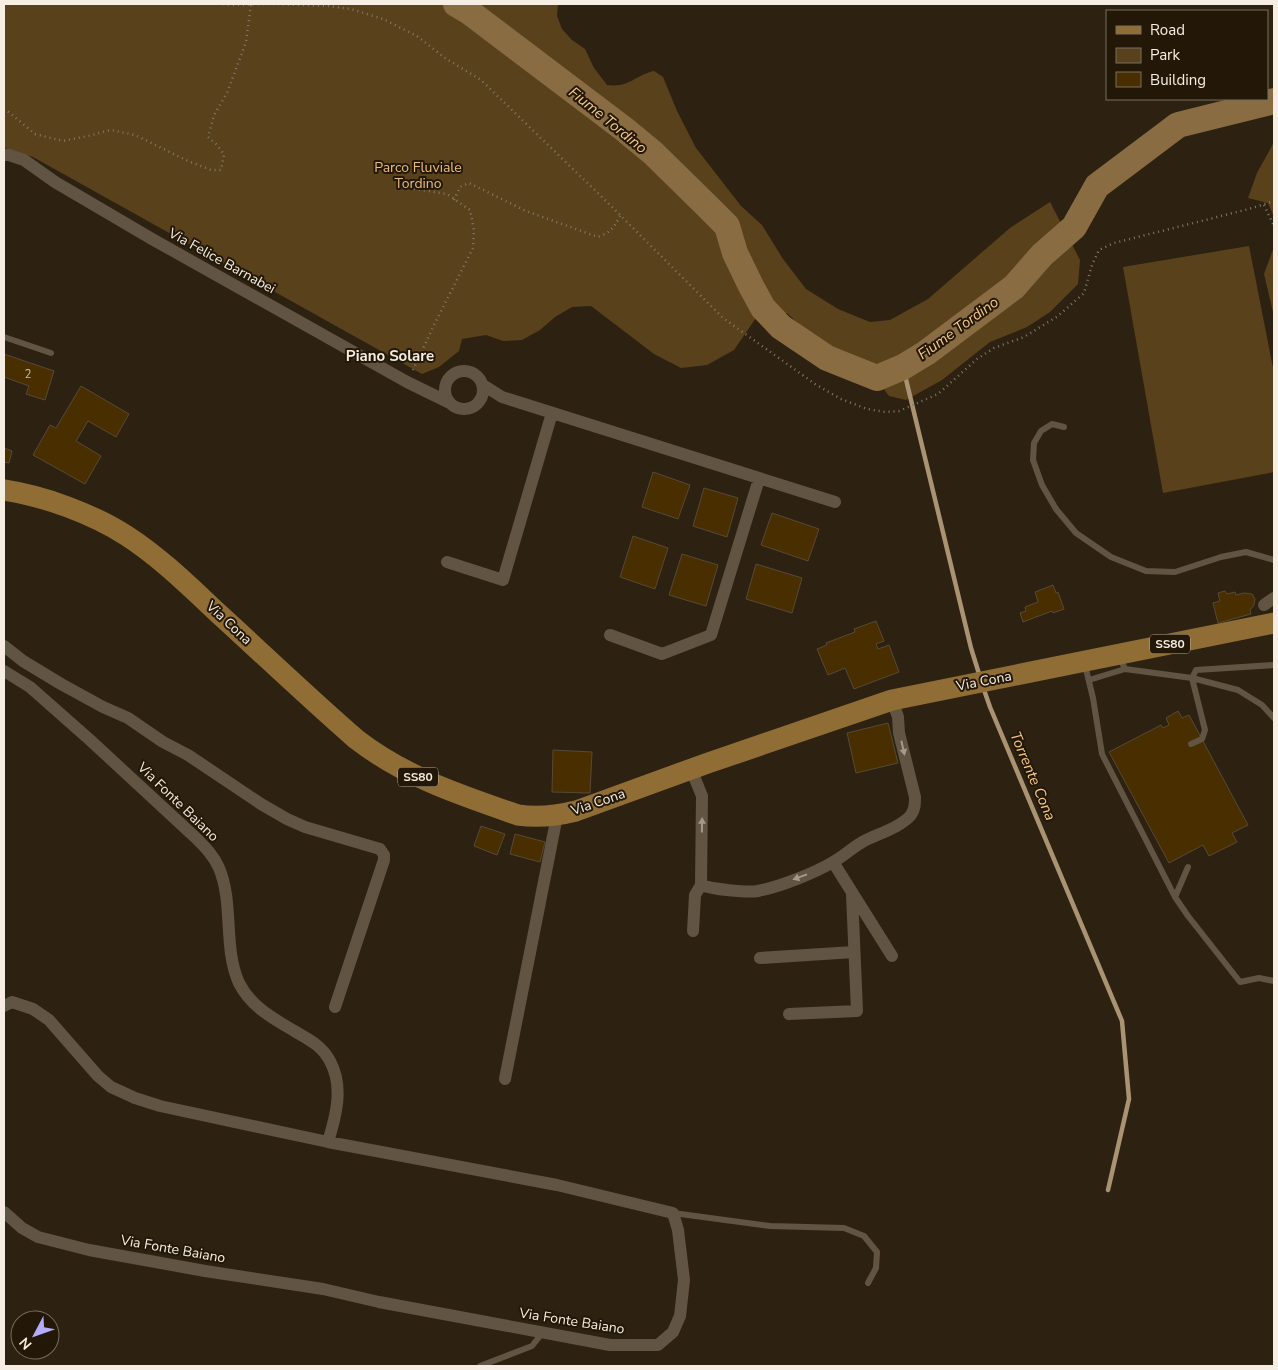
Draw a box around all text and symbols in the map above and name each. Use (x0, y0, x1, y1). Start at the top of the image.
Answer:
legend (1106, 10, 1268, 100)
text: Road (1150, 20, 1185, 40)
text: Park (1150, 45, 1180, 65)
text: Building (1150, 70, 1206, 90)
water label: Fiume Tordino (565, 82, 651, 158)
park label: Parco Fluviale Tordino (374, 158, 462, 193)
street label: Via Felice Barnabei (164, 223, 279, 298)
water label: Fiume Tordino (914, 292, 1002, 364)
district label: Piano Solare (346, 346, 434, 366)
house number: 2 (25, 367, 31, 382)
street label: Via Cona (201, 596, 256, 649)
road number: SS80 (1150, 634, 1190, 654)
street label: Via Cona (954, 666, 1013, 696)
water label: Torrente Cona (1005, 728, 1061, 824)
one-way arrow (899, 740, 907, 756)
street label: Via Fonte Baiano (132, 758, 223, 846)
road number: SS80 (398, 768, 438, 786)
street label: Via Cona (567, 784, 628, 820)
one-way arrow (699, 817, 707, 833)
one-way arrow (793, 874, 808, 881)
street label: Via Fonte Baiano (118, 1230, 227, 1268)
street label: Via Fonte Baiano (517, 1303, 626, 1339)
north arrow (10, 1310, 60, 1360)
text: N (15, 1333, 36, 1353)

